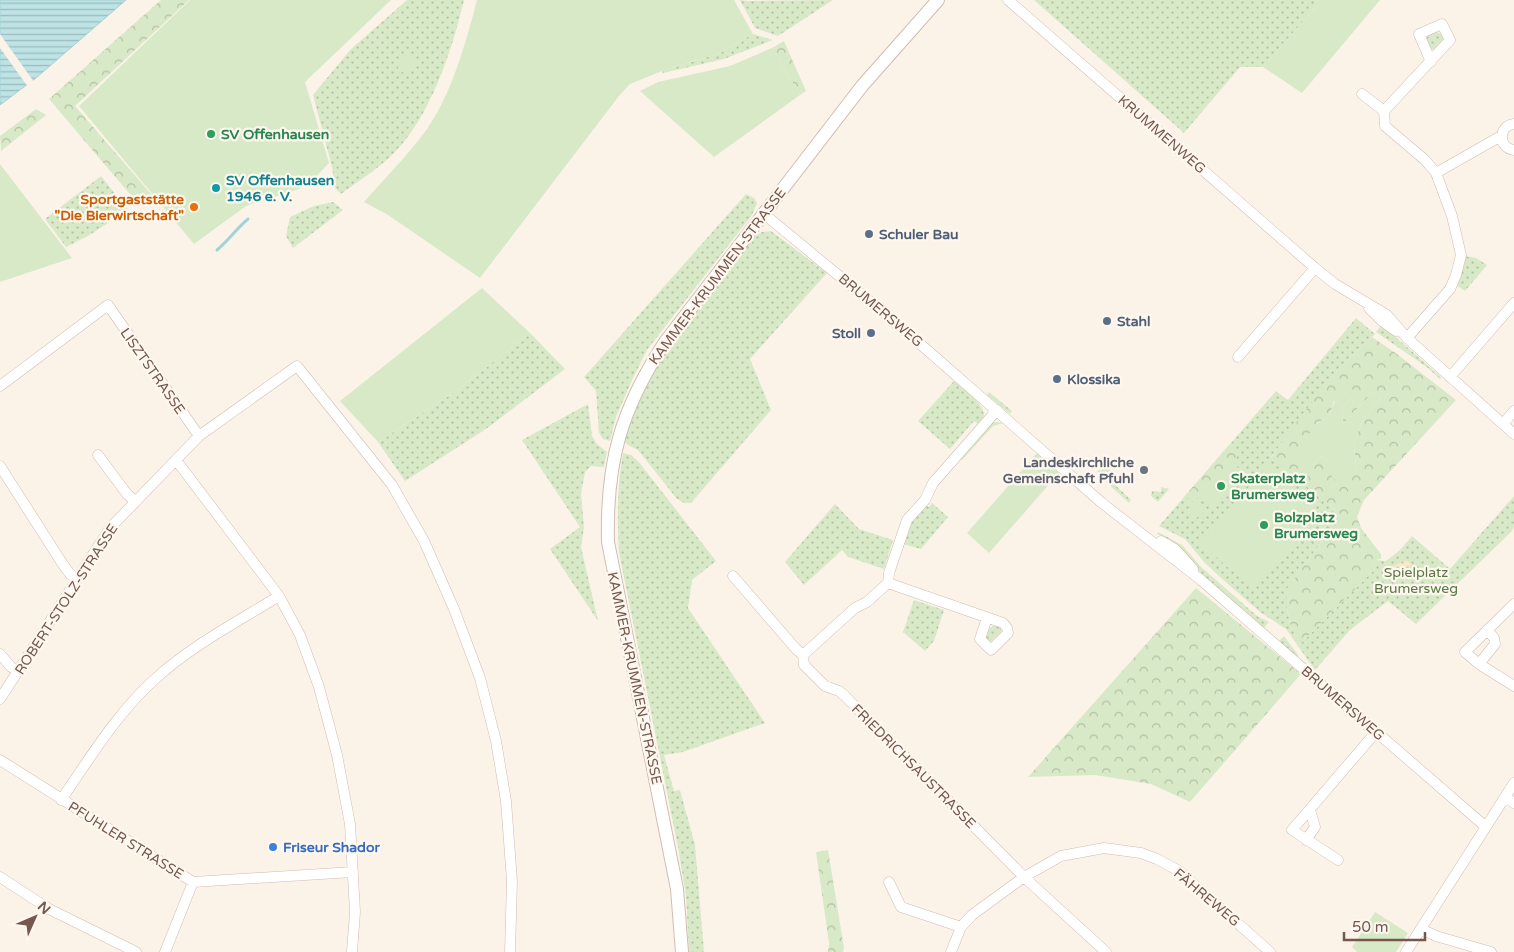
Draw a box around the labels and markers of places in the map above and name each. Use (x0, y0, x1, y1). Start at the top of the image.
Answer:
place label: SV Offenhausen (221, 126, 329, 143)
marker: SV Offenhausen (205, 128, 217, 140)
place label: SV Offenhausen 1946 e. V. (226, 172, 334, 205)
marker: SV Offenhausen 1946 e. V. (210, 182, 222, 194)
place label: Sportgaststätte "Die Bierwirtschaft" (54, 191, 184, 224)
marker: Sportgaststätte "Die Bierwirtschaft" (188, 201, 200, 213)
place label: Schuler Bau (879, 226, 959, 243)
marker: Schuler Bau (863, 228, 875, 240)
place label: Stahl (1117, 313, 1151, 330)
marker: Stahl (1101, 315, 1113, 327)
place label: Stoll (832, 325, 861, 342)
marker: Stoll (865, 327, 877, 339)
place label: Klossika (1067, 371, 1121, 388)
marker: Klossika (1051, 373, 1063, 385)
place label: Landeskirchliche Gemeinschaft Pfuhl (1003, 454, 1134, 487)
marker: Landeskirchliche Gemeinschaft Pfuhl (1138, 464, 1150, 476)
place label: Skaterplatz Brumersweg (1231, 470, 1315, 503)
marker: Skaterplatz Brumersweg (1215, 480, 1227, 492)
place label: Bolzplatz Brumersweg (1274, 509, 1358, 542)
marker: Bolzplatz Brumersweg (1258, 519, 1270, 531)
place label: Friseur Shador (283, 839, 380, 856)
marker: Friseur Shador (267, 841, 279, 853)

